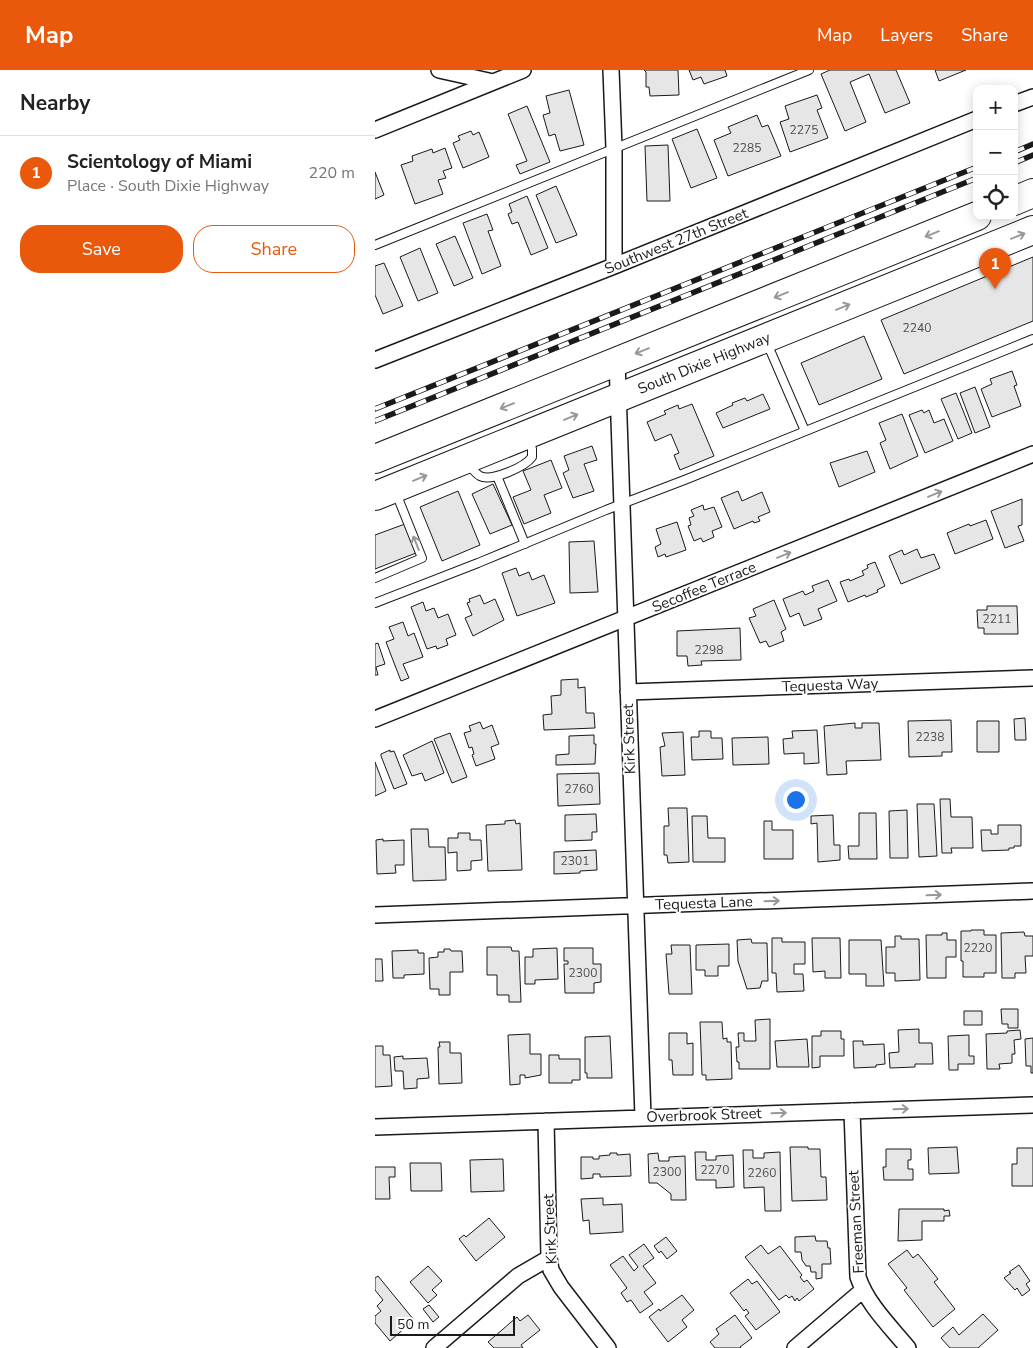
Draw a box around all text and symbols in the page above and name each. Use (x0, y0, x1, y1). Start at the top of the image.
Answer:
text: Map (25, 19, 73, 51)
text: Map (817, 23, 852, 47)
text: Layers (880, 23, 933, 47)
text: Share (961, 23, 1008, 47)
map controls (973, 85, 1018, 220)
button: + (973, 85, 1018, 130)
text: Nearby (20, 89, 90, 117)
house number: 2275 (790, 122, 818, 138)
button: − (973, 130, 1018, 175)
house number: 2285 (733, 140, 761, 156)
text: Scientology of Miami (67, 149, 252, 175)
text: 1 (31, 162, 41, 184)
text: 220 m (308, 162, 355, 184)
text: Place · South Dixie Highway (67, 175, 269, 197)
button: locate (973, 175, 1018, 220)
street label: Southwest 27th Street (601, 203, 751, 279)
button: Save (20, 225, 183, 273)
button: Share (193, 225, 355, 273)
one-way arrow (924, 230, 940, 239)
one-way arrow (1009, 231, 1025, 240)
pin: 1 (979, 248, 1011, 289)
one-way arrow (774, 291, 789, 300)
one-way arrow (835, 302, 850, 311)
house number: 2240 (903, 320, 931, 336)
street label: South Dixie Highway (635, 327, 774, 399)
one-way arrow (635, 347, 650, 357)
one-way arrow (500, 402, 515, 411)
one-way arrow (563, 411, 578, 421)
one-way arrow (412, 472, 427, 482)
one-way arrow (927, 489, 942, 498)
one-way arrow (411, 536, 420, 552)
one-way arrow (776, 550, 791, 559)
street label: Secoffee Terrace (649, 557, 759, 617)
house number: 2211 (983, 611, 1011, 627)
house number: 2298 (695, 642, 723, 658)
street label: Tequesta Way (781, 673, 879, 697)
street label: Kirk Street (618, 703, 640, 775)
house number: 2238 (916, 729, 944, 745)
house number: 2760 (565, 781, 593, 797)
your location (783, 787, 809, 813)
house number: 2301 (561, 853, 589, 869)
one-way arrow (926, 890, 942, 899)
street label: Tequesta Lane (655, 891, 753, 915)
one-way arrow (763, 896, 779, 905)
house number: 2220 (964, 940, 992, 956)
house number: 2300 (569, 965, 597, 981)
street label: Overbrook Street (646, 1103, 763, 1127)
one-way arrow (892, 1104, 908, 1114)
one-way arrow (770, 1108, 787, 1118)
house number: 2270 (701, 1162, 729, 1178)
house number: 2300 (653, 1164, 681, 1180)
house number: 2260 (748, 1165, 776, 1181)
street label: Freeman Street (843, 1169, 869, 1274)
street label: Kirk Street (538, 1193, 562, 1265)
scale bar (390, 1313, 515, 1336)
text: 50 m (397, 1315, 429, 1334)

